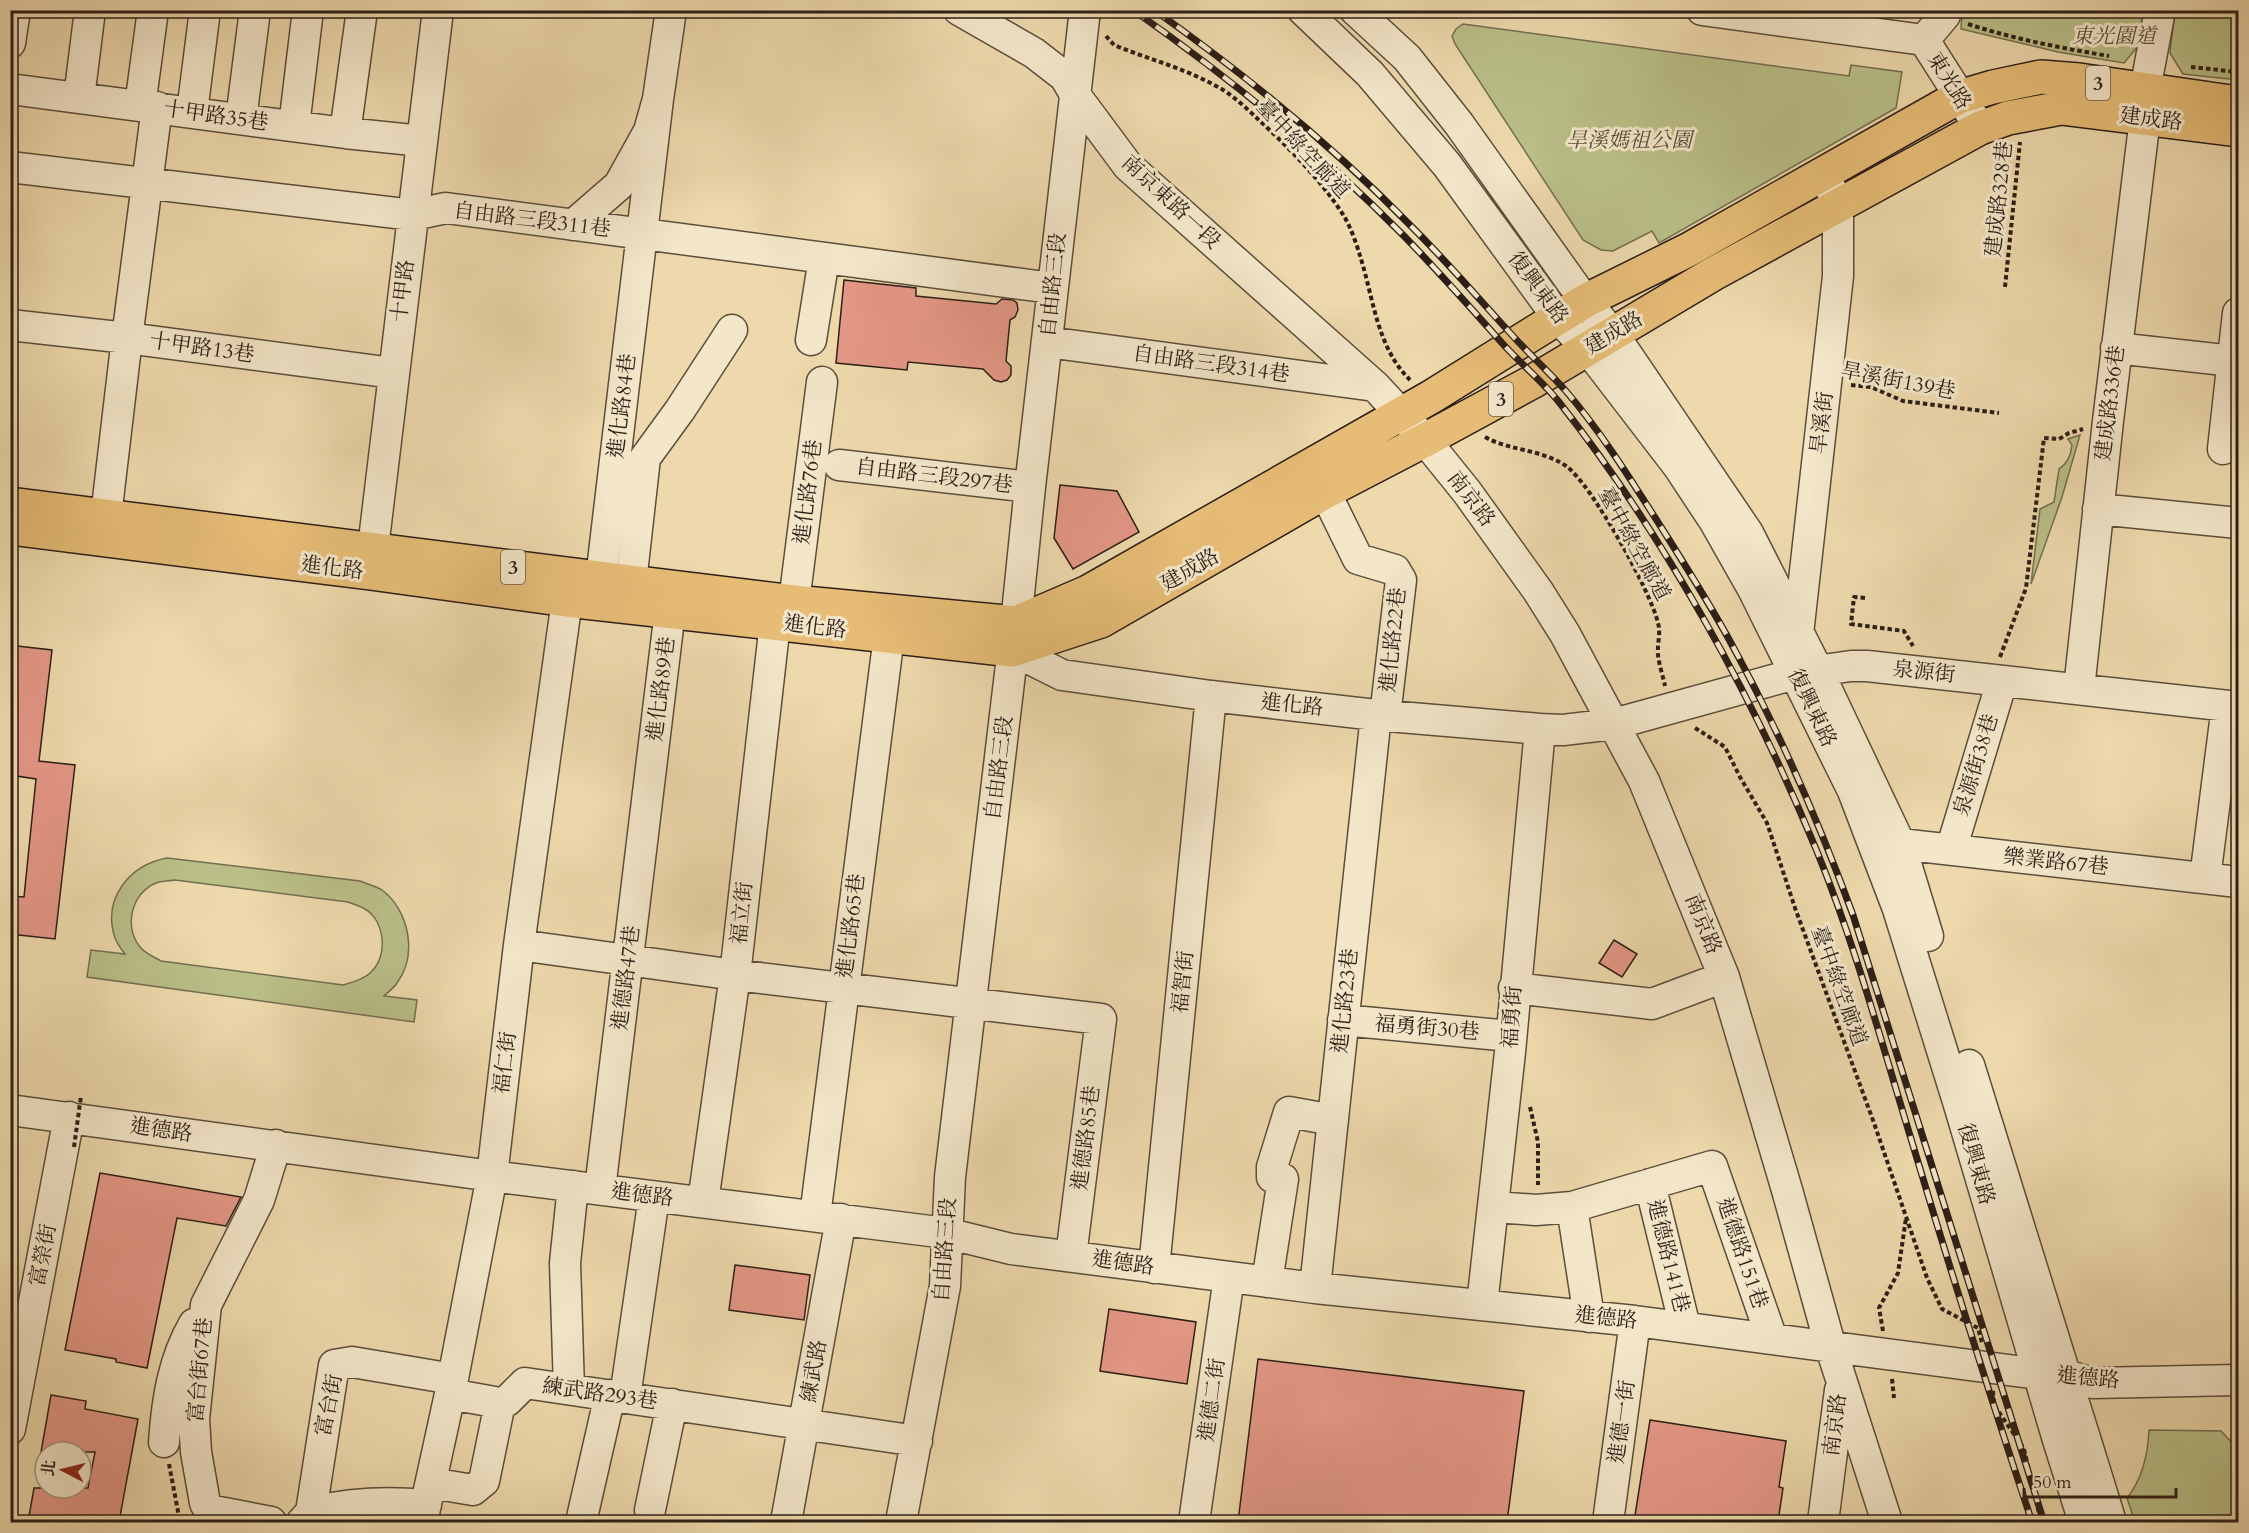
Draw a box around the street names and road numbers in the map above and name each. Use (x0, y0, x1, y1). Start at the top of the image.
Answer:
street label: 東光路 (1920, 47, 1978, 115)
road number: 3 (2086, 66, 2110, 100)
street label: 臺中綠空廊道 (1249, 93, 1357, 205)
street label: 十甲路35巷 (162, 94, 270, 138)
street label: 建成路 (2118, 101, 2184, 137)
street label: 建成路328巷 (1979, 140, 2019, 258)
street label: 南京東路一段 (1115, 148, 1227, 256)
street label: 自由路三段311巷 (452, 196, 612, 244)
street label: 自由路三段 (1033, 231, 1073, 339)
street label: 復興東路 (1501, 246, 1575, 330)
street label: 十甲路 (385, 258, 421, 324)
street label: 建成路 (1580, 304, 1648, 362)
street label: 十甲路13巷 (148, 326, 256, 370)
street label: 自由路三段314巷 (1131, 339, 1291, 389)
street label: 建成路336巷 (2089, 344, 2131, 462)
street label: 進化路84巷 (601, 352, 643, 460)
street label: 旱溪街139巷 (1838, 356, 1958, 406)
road number: 3 (1489, 382, 1513, 416)
street label: 旱溪街 (1804, 390, 1840, 456)
street label: 進化路76巷 (787, 438, 829, 546)
street label: 自由路三段297巷 (854, 452, 1014, 500)
street label: 南京路 (1440, 465, 1502, 533)
street label: 臺中綠空廊道 (1591, 482, 1677, 606)
street label: 建成路 (1155, 542, 1225, 598)
street label: 進化路 (299, 550, 365, 586)
road number: 3 (501, 550, 525, 584)
street label: 進化路22巷 (1373, 586, 1413, 694)
street label: 進化路 (782, 609, 848, 645)
street label: 進化路89巷 (640, 635, 682, 743)
street label: 泉源街 (1891, 654, 1957, 690)
street label: 復興東路 (1781, 664, 1843, 752)
street label: 進化路 (1259, 687, 1325, 723)
street label: 泉源街38巷 (1947, 710, 2005, 820)
street label: 自由路三段 (978, 714, 1020, 822)
street label: 樂業路67巷 (2002, 842, 2110, 882)
street label: 進化路65巷 (830, 872, 872, 980)
street label: 福立街 (724, 880, 760, 946)
street label: 南京路 (1678, 889, 1728, 959)
street label: 臺中綠空廊道 (1804, 922, 1874, 1050)
street label: 進德路47巷 (605, 924, 647, 1032)
street label: 進化路23巷 (1325, 947, 1365, 1055)
street label: 福智街 (1165, 949, 1201, 1015)
street label: 福勇街 (1495, 985, 1529, 1049)
street label: 福勇街30巷 (1373, 1009, 1481, 1047)
street label: 福仁街 (487, 1030, 523, 1096)
street label: 進德路85巷 (1065, 1084, 1107, 1192)
street label: 進德路 (128, 1111, 194, 1149)
street label: 復興東路 (1950, 1120, 2002, 1208)
street label: 進德路 (609, 1177, 675, 1213)
street label: 進德路151巷 (1709, 1193, 1775, 1313)
street label: 進德路141巷 (1640, 1196, 1696, 1316)
street label: 自由路三段 (927, 1197, 963, 1303)
street label: 富榮街 (23, 1221, 63, 1289)
street label: 進德路 (1090, 1244, 1156, 1282)
street label: 進德路 (1573, 1300, 1639, 1336)
street label: 富台街67巷 (181, 1316, 219, 1424)
street label: 練武路 (794, 1337, 834, 1405)
street label: 進德二街 (1192, 1356, 1232, 1444)
street label: 進德路 (2055, 1361, 2121, 1395)
street label: 富台街 (309, 1371, 349, 1439)
street label: 練武路293巷 (540, 1372, 660, 1416)
street label: 進德一街 (1602, 1378, 1642, 1466)
street label: 南京路 (1817, 1392, 1853, 1458)

